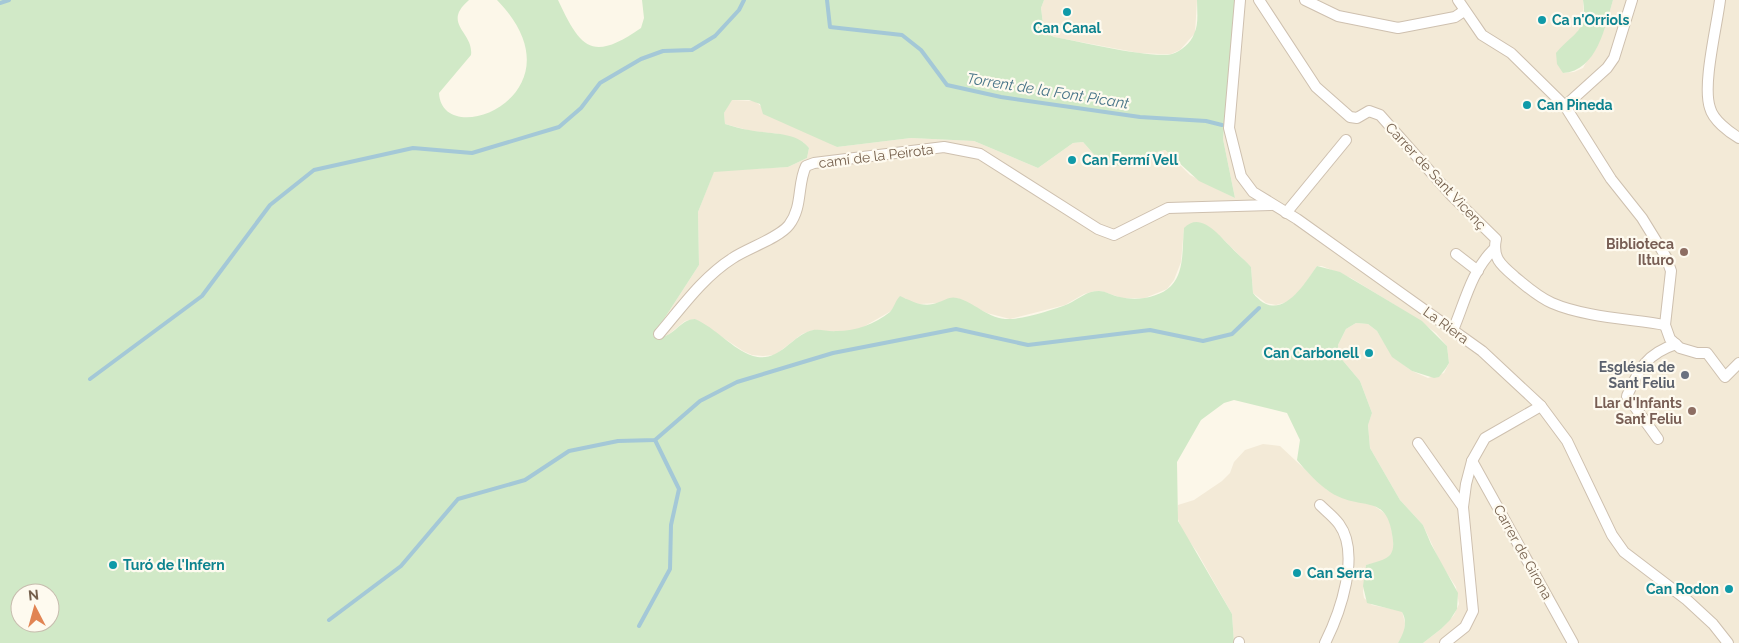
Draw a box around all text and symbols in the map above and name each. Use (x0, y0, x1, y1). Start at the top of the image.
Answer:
marker: Can Canal (1061, 6, 1073, 18)
place label: Ca n'Orriols (1552, 12, 1629, 28)
marker: Ca n'Orriols (1536, 14, 1548, 26)
place label: Can Canal (1033, 20, 1102, 36)
water label: Torrent de la Font Picant (966, 69, 1130, 113)
place label: Can Pineda (1537, 97, 1613, 113)
marker: Can Pineda (1521, 99, 1533, 111)
street label: Carrer de Sant Vicenç (1382, 119, 1490, 233)
street label: camí de la Peirota (818, 141, 934, 171)
place label: Can Fermí Vell (1082, 152, 1179, 168)
marker: Can Fermí Vell (1066, 154, 1078, 166)
place label: Biblioteca Ilturo (1606, 236, 1675, 268)
marker: Biblioteca Ilturo (1678, 246, 1690, 258)
street label: La Riera (1420, 303, 1472, 347)
place label: Can Carbonell (1263, 345, 1360, 361)
marker: Can Carbonell (1363, 347, 1375, 359)
place label: Església de Sant Feliu (1599, 359, 1676, 391)
marker: Església de Sant Feliu (1679, 369, 1691, 381)
place label: Llar d'Infants Sant Feliu (1594, 395, 1682, 427)
marker: Llar d'Infants Sant Feliu (1686, 405, 1698, 417)
street label: Carrer de Girona (1490, 502, 1556, 602)
place label: Turó de l'Infern (123, 557, 225, 573)
marker: Turó de l'Infern (107, 559, 119, 571)
place label: Can Serra (1307, 565, 1372, 581)
marker: Can Serra (1291, 567, 1303, 579)
place label: Can Rodon (1646, 581, 1719, 597)
north arrow (10, 583, 60, 633)
marker: Can Rodon (1723, 583, 1735, 595)
text: N (27, 587, 40, 604)

